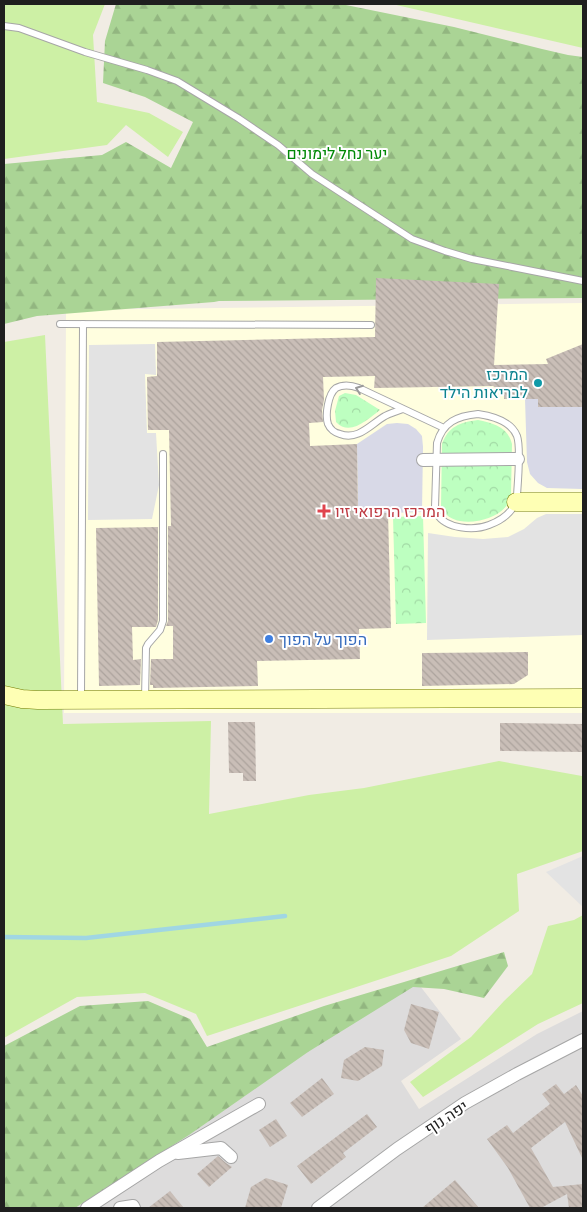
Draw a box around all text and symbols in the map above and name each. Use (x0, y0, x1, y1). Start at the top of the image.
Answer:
park label: יער נחל לימונים (287, 142, 387, 164)
place label: המרכז לבריאות הילד (440, 363, 528, 403)
marker: המרכז לבריאות הילד (532, 377, 544, 389)
one-way arrow (355, 385, 364, 395)
place label: המרכז הרפואי זיו (335, 500, 445, 522)
marker: המרכז הרפואי זיו (317, 504, 331, 518)
place label: הפוך על הפוך (279, 628, 367, 650)
marker: הפוך על הפוך (263, 633, 275, 645)
street label: יפה נוף (420, 1095, 472, 1139)

